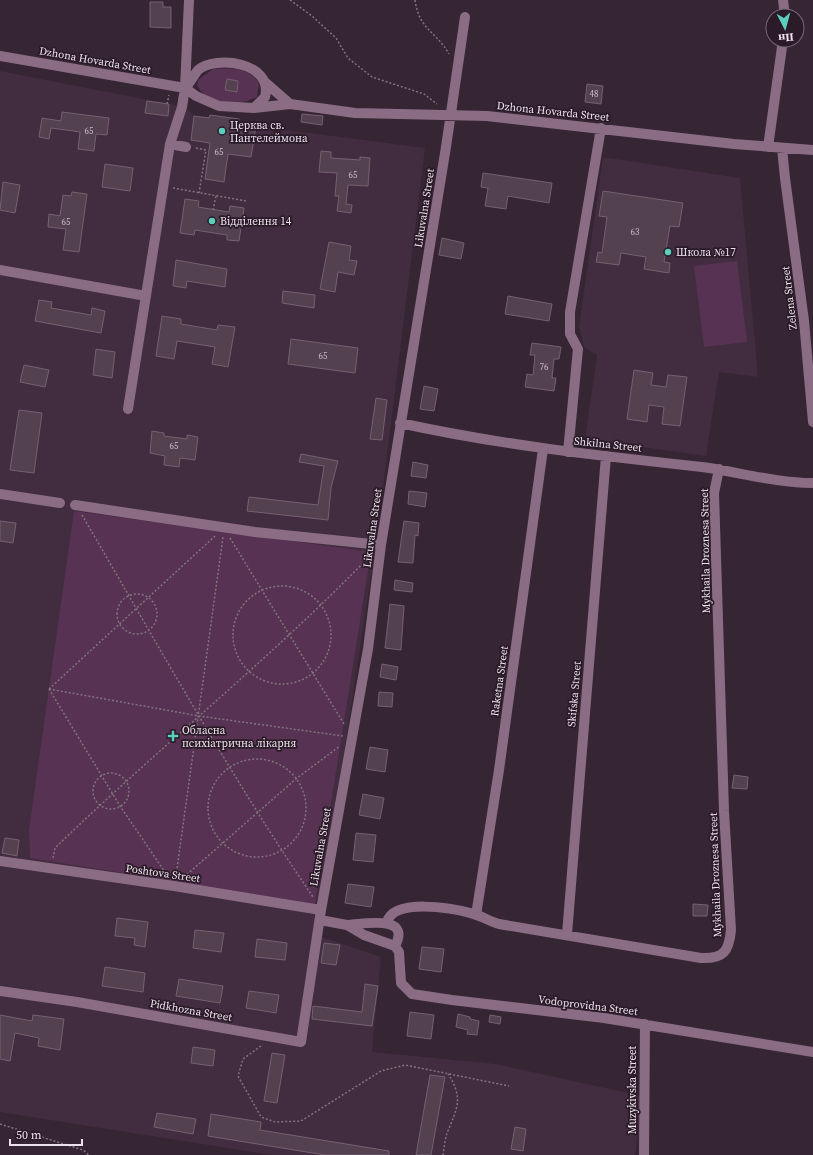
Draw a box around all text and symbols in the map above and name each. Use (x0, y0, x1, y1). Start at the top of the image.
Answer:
north arrow (765, 8, 805, 48)
text: Пн (778, 29, 794, 46)
street label: Dzhona Hovarda Street (38, 43, 152, 78)
house number: 48 (589, 88, 599, 100)
street label: Dzhona Hovarda Street (496, 98, 610, 125)
place label: Церква св. Пантелеймона (230, 118, 308, 146)
house number: 65 (84, 125, 94, 137)
marker: Церква св. Пантелеймона (217, 126, 227, 136)
house number: 65 (214, 146, 224, 158)
street label: Likuvalna Street (411, 167, 438, 249)
house number: 65 (348, 169, 358, 181)
place label: Відділення 14 (220, 214, 292, 229)
house number: 65 (61, 216, 71, 228)
marker: Відділення 14 (207, 216, 217, 226)
house number: 63 (630, 226, 640, 238)
place label: Школа №17 (676, 245, 736, 260)
marker: Школа №17 (663, 247, 673, 257)
street label: Zelena Street (778, 265, 801, 330)
house number: 65 (318, 350, 328, 362)
house number: 76 (539, 361, 549, 373)
street label: Shkilna Street (573, 433, 643, 456)
house number: 65 (169, 440, 179, 452)
street label: Likuvalna Street (360, 487, 386, 569)
street label: Mykhaila Droznesa Street (697, 488, 714, 614)
street label: Raketna Street (487, 644, 512, 717)
street label: Skifska Street (564, 660, 585, 728)
place label: Обласна психіатрична лікарня (182, 723, 297, 751)
marker: Обласна психіатрична лікарня (167, 730, 179, 742)
street label: Likuvalna Street (306, 806, 335, 888)
street label: Mykhaila Droznesa Street (706, 812, 725, 938)
street label: Poshtova Street (125, 861, 202, 886)
street label: Vodoprovidna Street (537, 992, 639, 1019)
street label: Pidkhozna Street (149, 996, 234, 1025)
street label: Muzykivska Street (625, 1045, 640, 1134)
scale bar (10, 1121, 82, 1147)
text: 50 m (16, 1127, 42, 1143)

